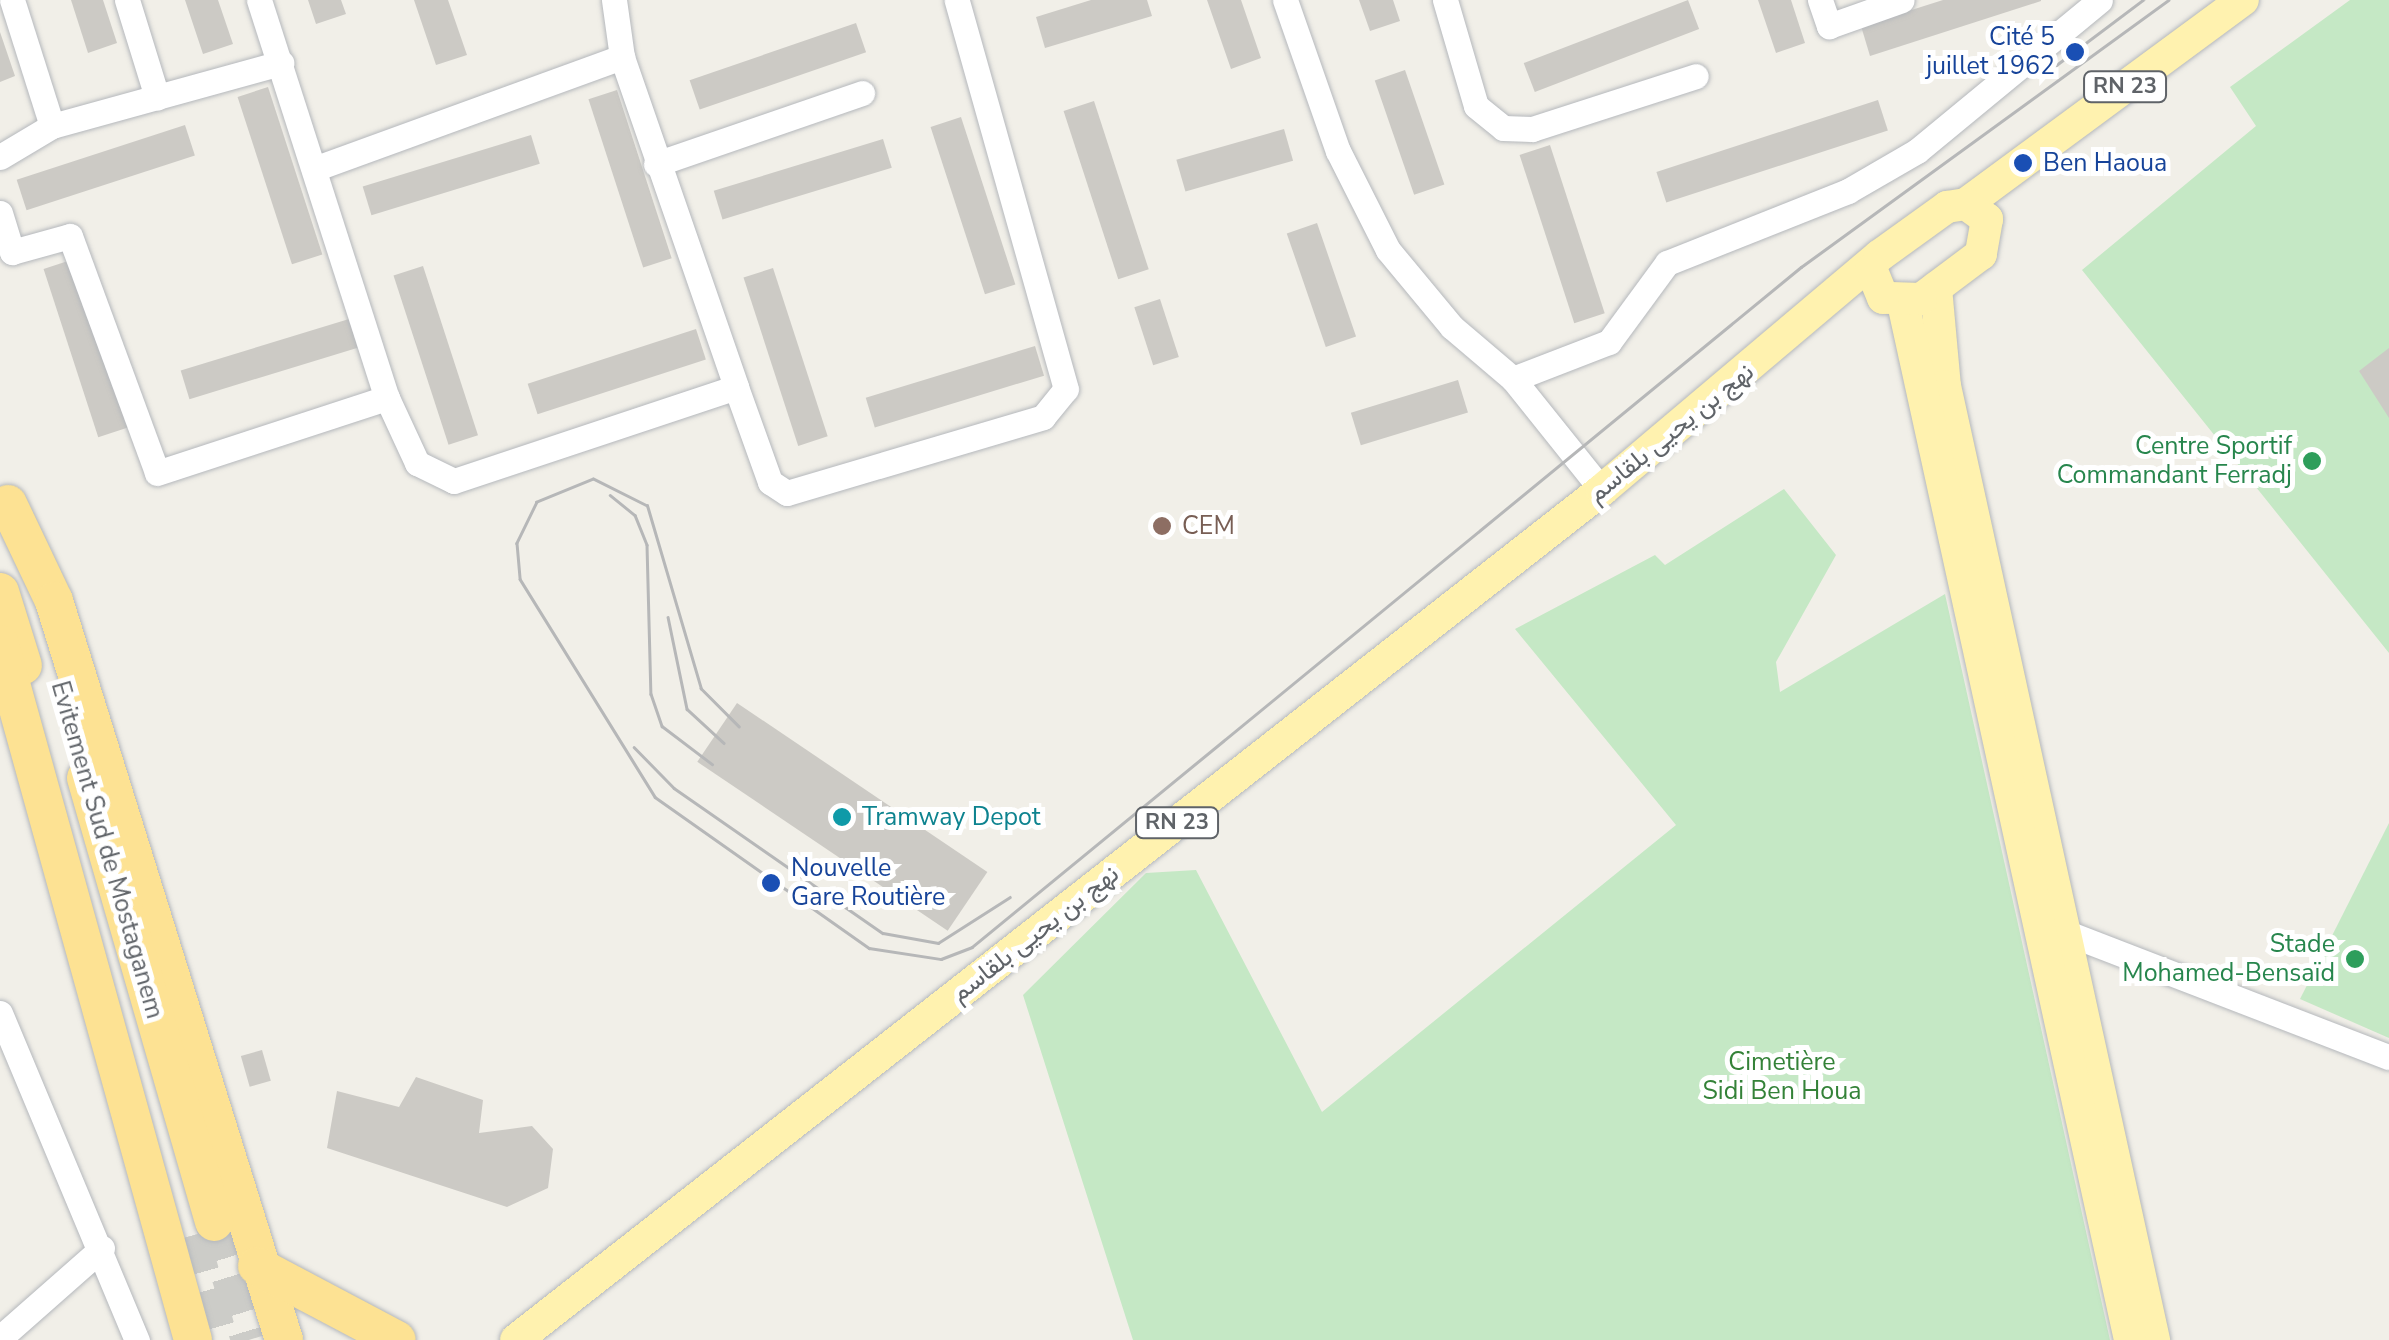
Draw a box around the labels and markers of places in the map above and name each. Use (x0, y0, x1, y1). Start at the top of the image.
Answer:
place label: Cité 5 juillet 1962 (1926, 23, 2055, 82)
marker: Cité 5 juillet 1962 (2064, 41, 2086, 63)
place label: Ben Haoua (2043, 148, 2167, 178)
marker: Ben Haoua (2012, 152, 2034, 174)
place label: Centre Sportif Commandant Ferradj (2057, 432, 2292, 491)
marker: Centre Sportif Commandant Ferradj (2301, 450, 2323, 472)
place label: CEM (1182, 511, 1235, 541)
marker: CEM (1151, 515, 1173, 537)
place label: Tramway Depot (862, 802, 1041, 832)
marker: Tramway Depot (831, 806, 853, 828)
place label: Nouvelle Gare Routière (791, 854, 945, 913)
marker: Nouvelle Gare Routière (760, 872, 782, 894)
place label: Stade Mohamed-Bensaïd (2122, 930, 2335, 989)
marker: Stade Mohamed-Bensaïd (2344, 948, 2366, 970)

